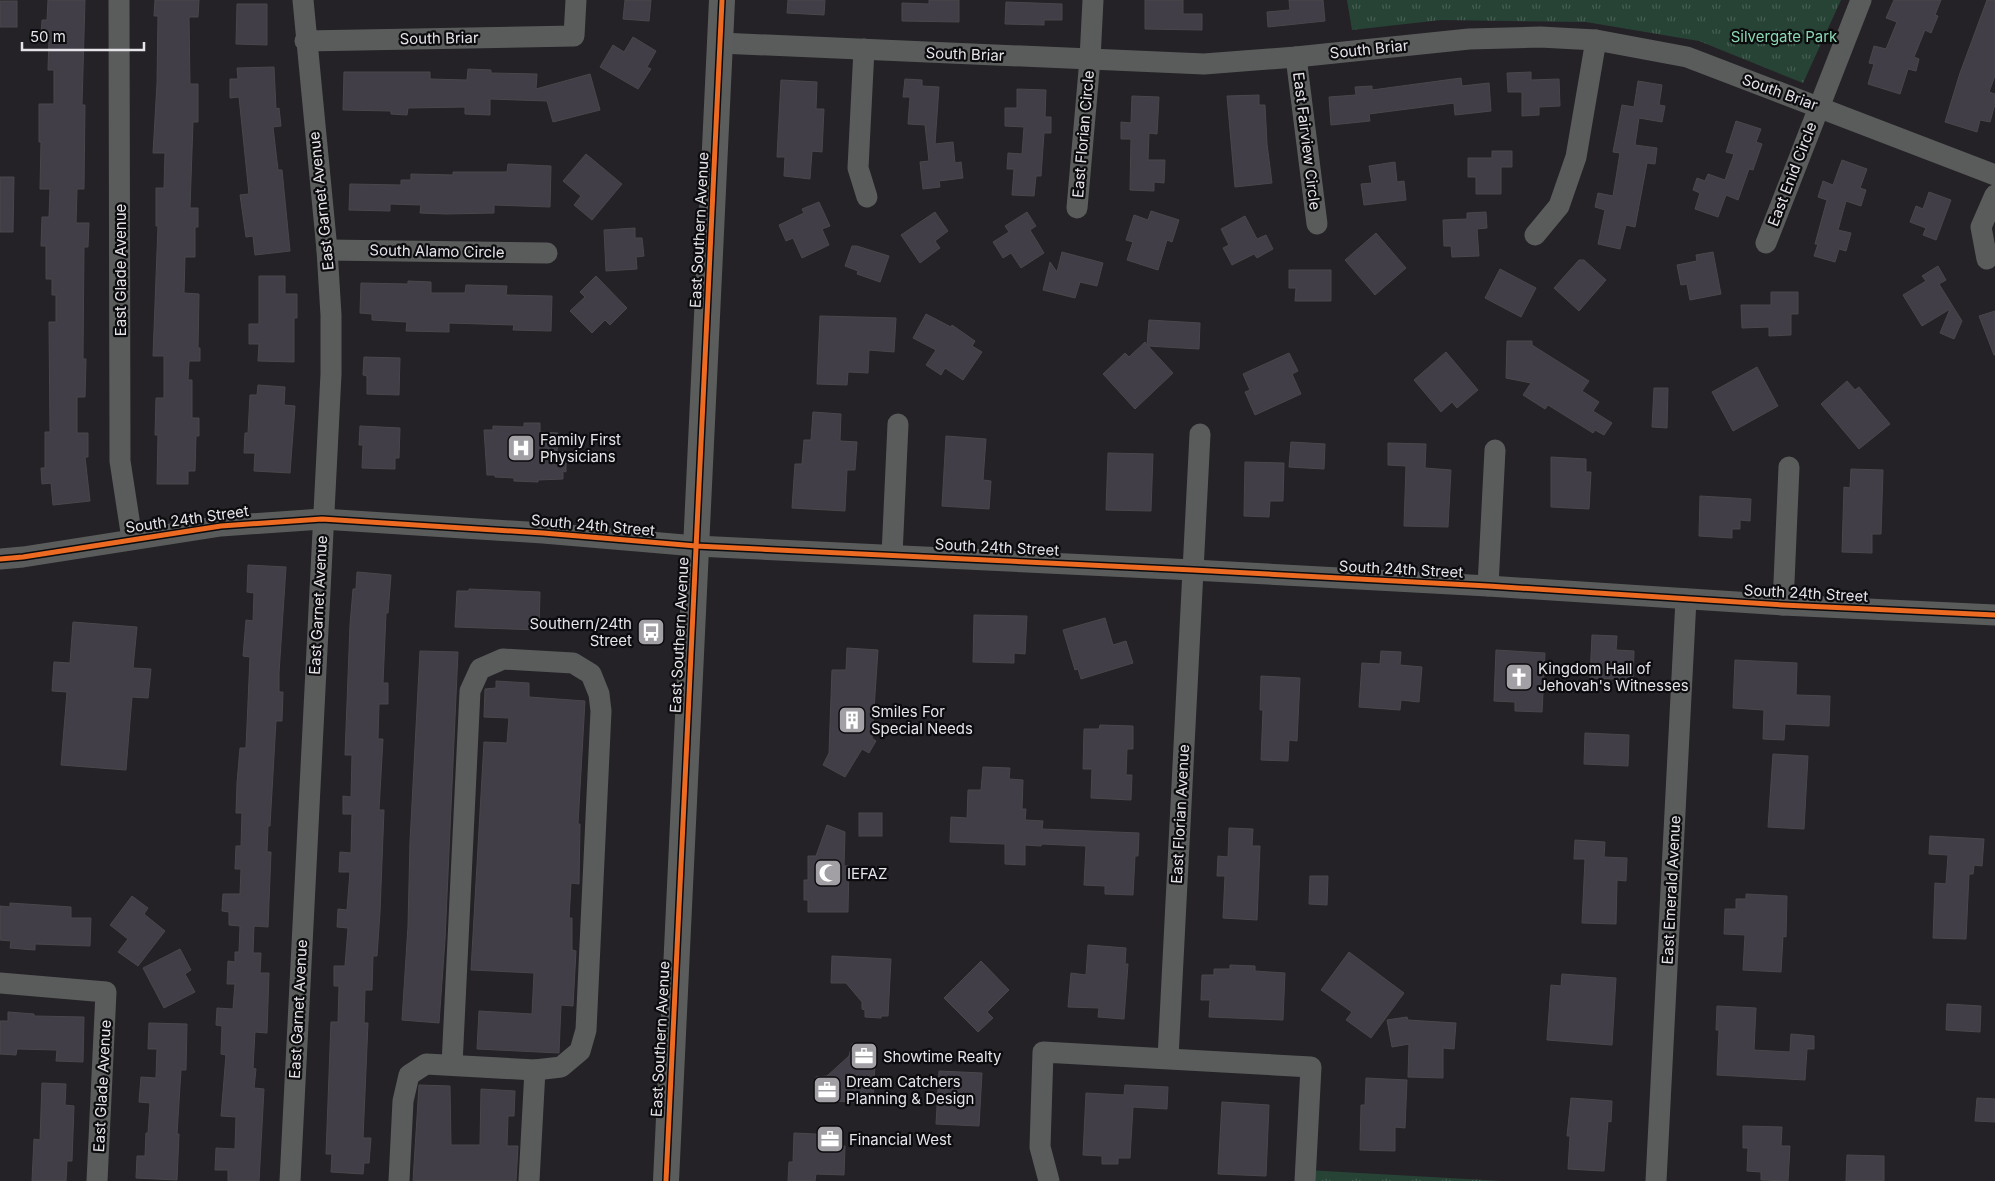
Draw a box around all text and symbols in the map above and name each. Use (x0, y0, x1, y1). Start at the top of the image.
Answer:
scale bar (22, 20, 145, 52)
text: 50 m (30, 27, 66, 46)
park label: Silvergate Park (1731, 27, 1838, 46)
street label: South Briar (399, 28, 479, 48)
street label: South Briar (1329, 35, 1410, 63)
street label: South Briar (925, 43, 1005, 65)
street label: East Florian Circle (1068, 69, 1098, 199)
street label: South Briar (1740, 70, 1821, 115)
street label: East Fairview Circle (1289, 71, 1325, 211)
street label: East Enid Circle (1763, 119, 1821, 229)
street label: East Garnet Avenue (304, 131, 338, 271)
street label: East Southern Avenue (685, 152, 713, 308)
street label: East Glade Avenue (111, 204, 130, 336)
street label: South Alamo Circle (369, 240, 505, 262)
place label: Family First Physicians (540, 430, 621, 466)
hospital icon: Family First Physicians (506, 433, 536, 463)
street label: South 24th Street (124, 501, 250, 537)
street label: South 24th Street (530, 510, 656, 540)
street label: South 24th Street (934, 534, 1060, 560)
street label: East Garnet Avenue (305, 535, 331, 675)
street label: South 24th Street (1338, 556, 1464, 582)
street label: East Southern Avenue (665, 557, 693, 713)
street label: South 24th Street (1743, 580, 1869, 606)
place label: Southern/24th Street (529, 614, 632, 650)
bus stop icon: Southern/24th Street (636, 617, 666, 647)
place label: Kingdom Hall of Jehovah's Witnesses (1538, 659, 1689, 695)
church icon: Kingdom Hall of Jehovah's Witnesses (1504, 662, 1534, 692)
place label: Smiles For Special Needs (871, 702, 973, 738)
building icon: Smiles For Special Needs (837, 705, 867, 735)
street label: East Florian Avenue (1167, 744, 1193, 884)
street label: East Emerald Avenue (1658, 815, 1684, 965)
mosque icon: IEFAZ (813, 858, 843, 888)
place label: IEFAZ (847, 864, 887, 883)
street label: East Garnet Avenue (285, 939, 311, 1079)
street label: East Southern Avenue (646, 961, 674, 1117)
street label: East Glade Avenue (89, 1019, 115, 1153)
office icon: Showtime Realty (849, 1041, 879, 1071)
place label: Showtime Realty (883, 1047, 1002, 1066)
place label: Dream Catchers Planning & Design (846, 1072, 974, 1108)
office icon: Dream Catchers Planning & Design (812, 1075, 842, 1105)
office icon: Financial West (815, 1124, 845, 1154)
place label: Financial West (849, 1130, 952, 1149)

